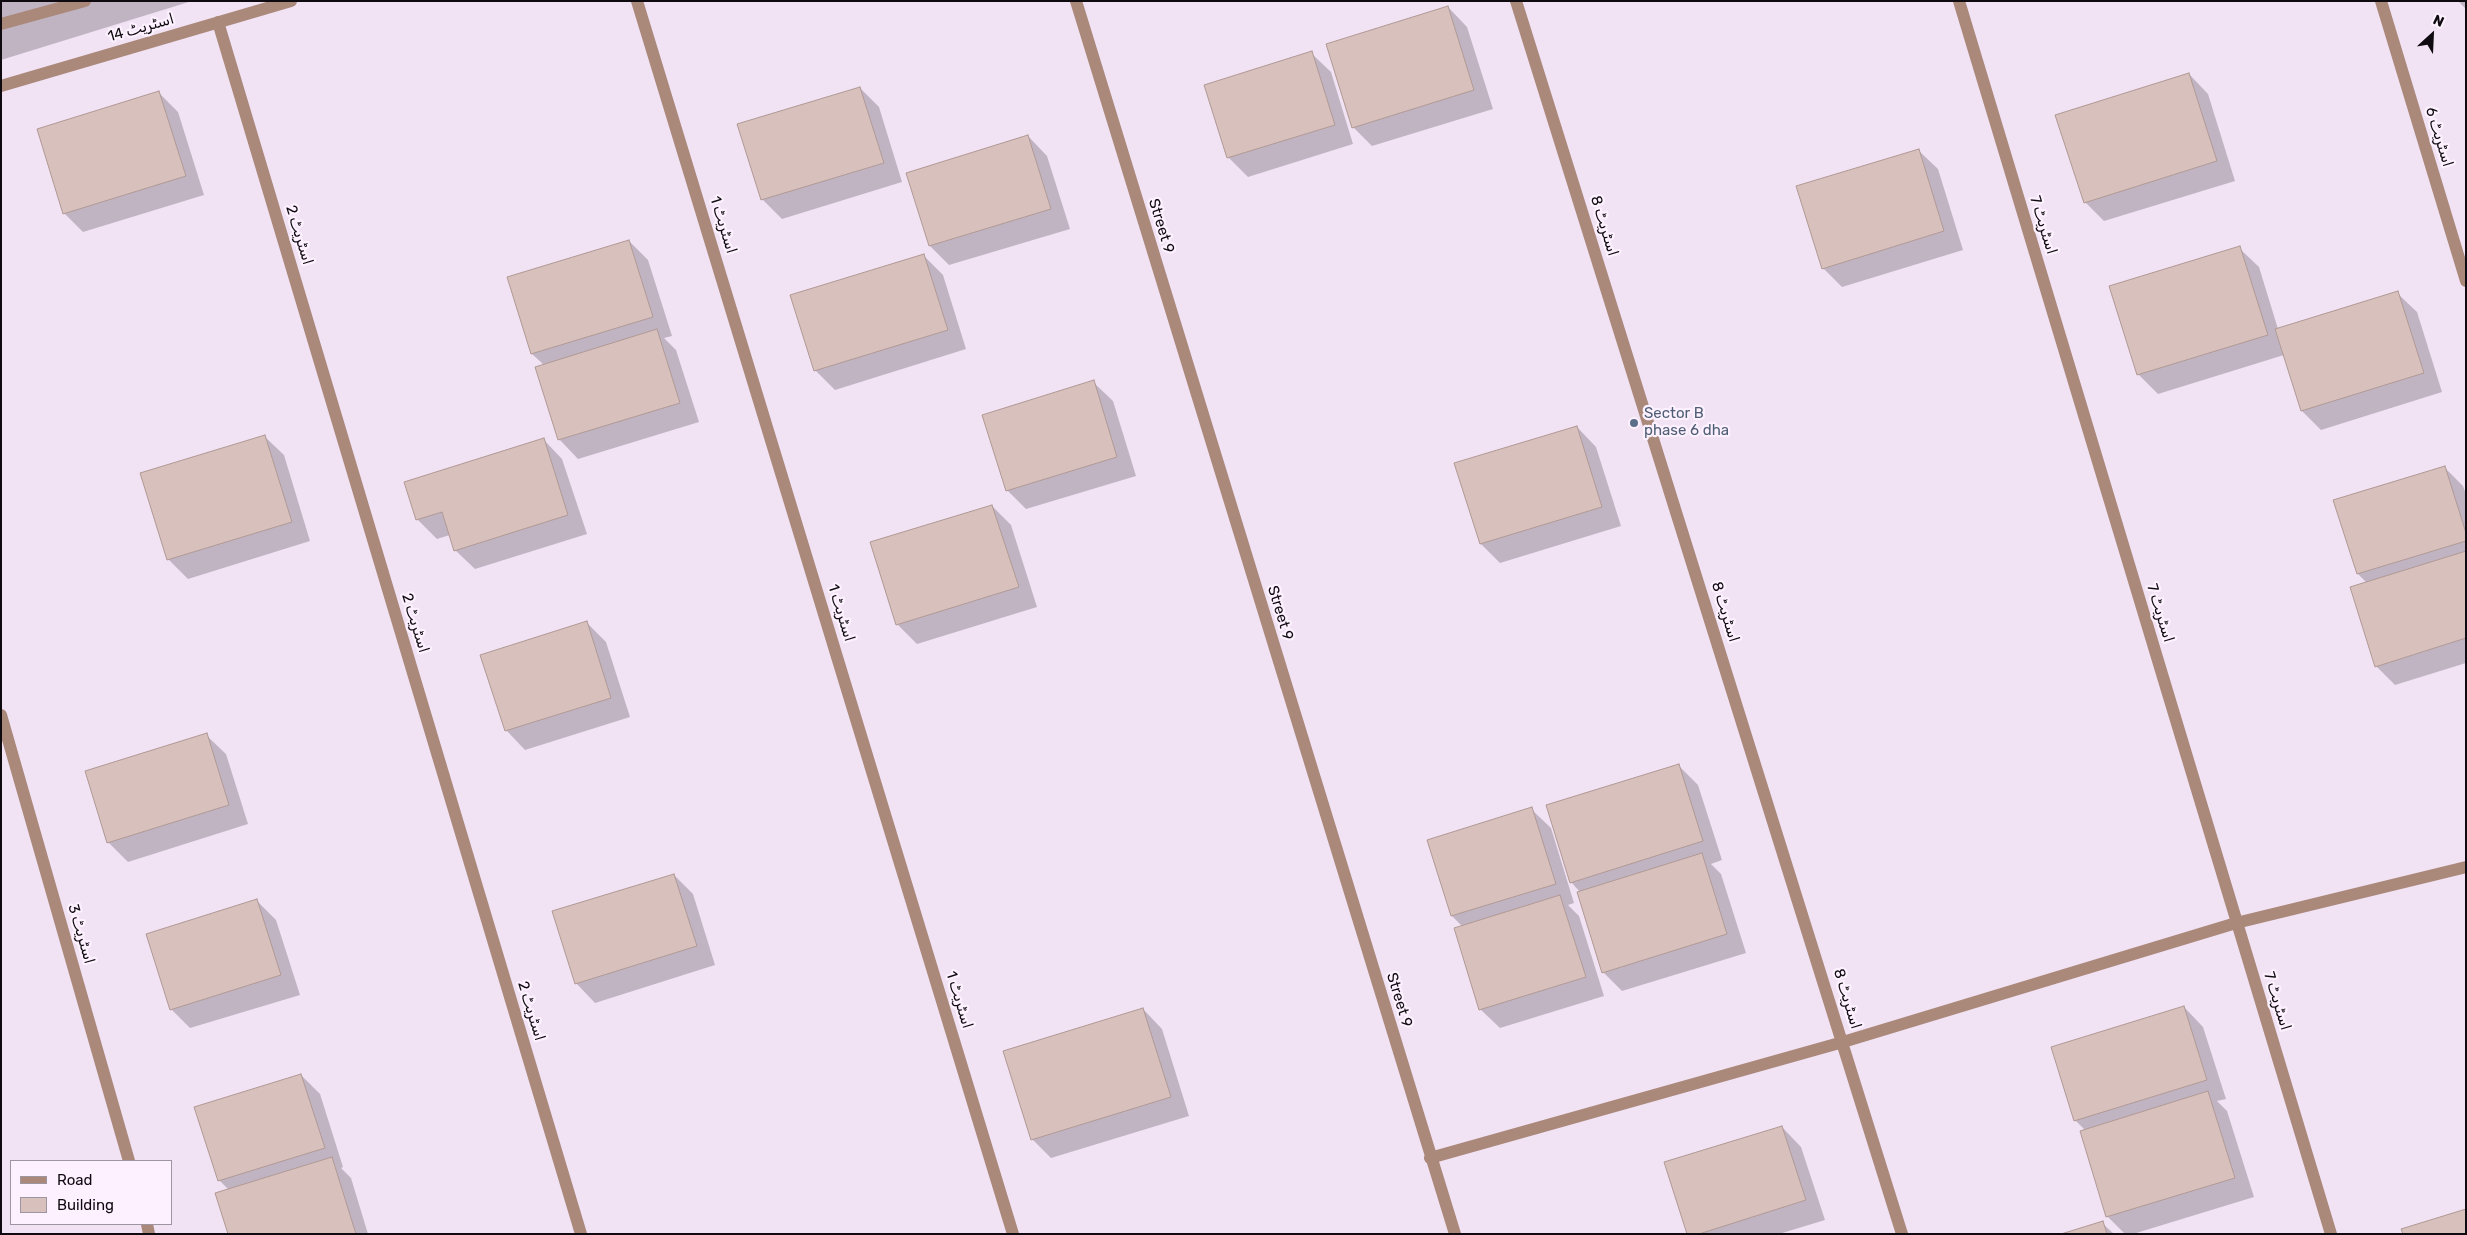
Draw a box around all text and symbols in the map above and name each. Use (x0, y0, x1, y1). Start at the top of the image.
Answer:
street label: اسٹریٹ 14 (106, 10, 176, 46)
north arrow (2407, 10, 2457, 60)
text: N (2430, 11, 2447, 31)
street label: اسٹریٹ 6 (2421, 105, 2457, 169)
street label: اسٹریٹ 1 (706, 194, 740, 256)
street label: اسٹریٹ 8 (1586, 194, 1622, 258)
street label: اسٹریٹ 7 (2026, 194, 2060, 256)
street label: Street 9 (1144, 197, 1178, 255)
street label: اسٹریٹ 2 (281, 203, 317, 267)
place label: Sector B phase 6 dha (1644, 405, 1729, 440)
marker: Sector B phase 6 dha (1628, 417, 1640, 429)
street label: اسٹریٹ 8 (1707, 580, 1743, 644)
street label: اسٹریٹ 1 (824, 582, 858, 644)
street label: اسٹریٹ 7 (2143, 582, 2177, 644)
street label: Street 9 (1263, 584, 1297, 642)
street label: اسٹریٹ 2 (397, 591, 433, 655)
street label: اسٹریٹ 3 (64, 902, 98, 966)
street label: اسٹریٹ 8 (1829, 967, 1865, 1031)
street label: اسٹریٹ 1 (942, 969, 976, 1031)
street label: اسٹریٹ 7 (2260, 970, 2294, 1032)
street label: Street 9 (1382, 971, 1416, 1029)
street label: اسٹریٹ 2 (513, 979, 549, 1043)
legend (10, 1160, 172, 1225)
text: Road (57, 1171, 93, 1189)
text: Building (57, 1196, 114, 1214)

